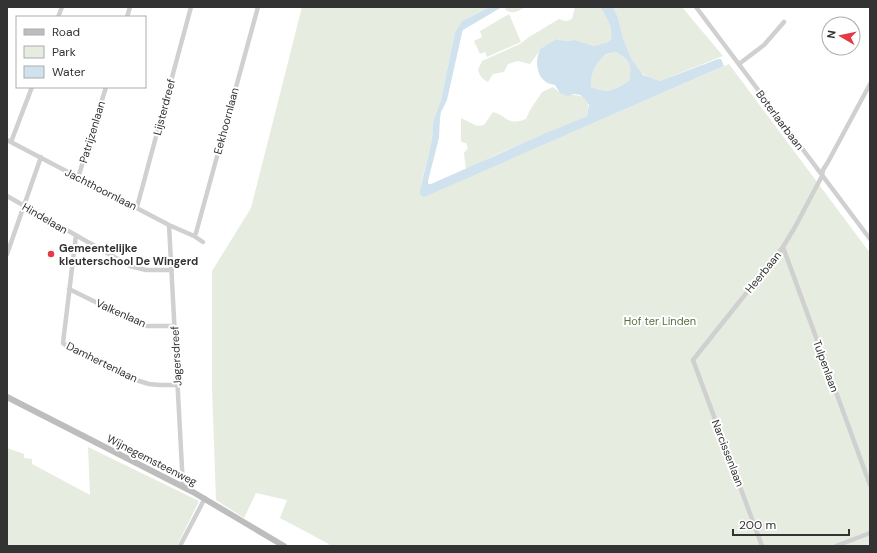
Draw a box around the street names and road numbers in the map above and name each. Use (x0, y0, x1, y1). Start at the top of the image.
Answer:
street label: Lijsterdreef (150, 77, 178, 137)
street label: Eekhoornlaan (210, 86, 242, 156)
street label: Boterlaarbaan (753, 87, 807, 153)
street label: Patrijzenlaan (76, 99, 108, 165)
street label: Jachthoornlaan (63, 165, 139, 213)
street label: Hindelaan (20, 199, 70, 237)
street label: Heerbaan (742, 248, 784, 296)
street label: Valkenlaan (94, 296, 148, 330)
street label: Jagersdreef (167, 325, 185, 386)
street label: Tulpenlaan (810, 338, 842, 394)
street label: Damhertenlaan (64, 339, 140, 385)
street label: Narcissenlaan (709, 417, 747, 489)
street label: Wijnegemsteenweg (105, 431, 199, 489)

